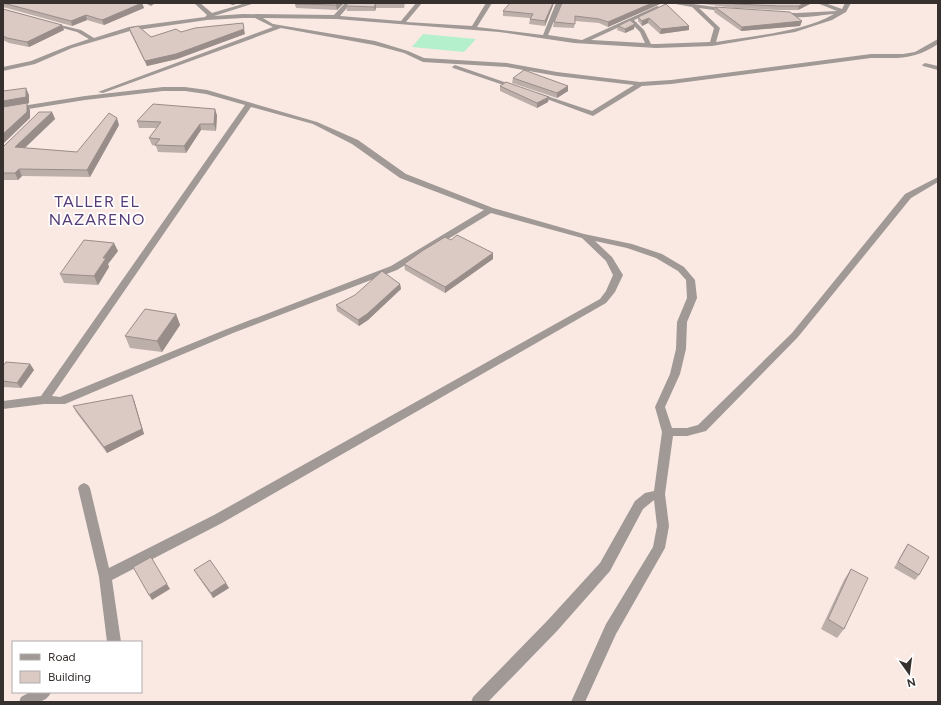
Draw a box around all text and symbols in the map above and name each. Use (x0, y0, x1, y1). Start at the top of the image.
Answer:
district label: TALLER EL NAZARENO (49, 192, 145, 229)
legend (12, 641, 142, 693)
text: Road (48, 650, 76, 664)
north arrow (889, 653, 929, 693)
text: Building (48, 670, 91, 684)
text: N (906, 675, 917, 690)

